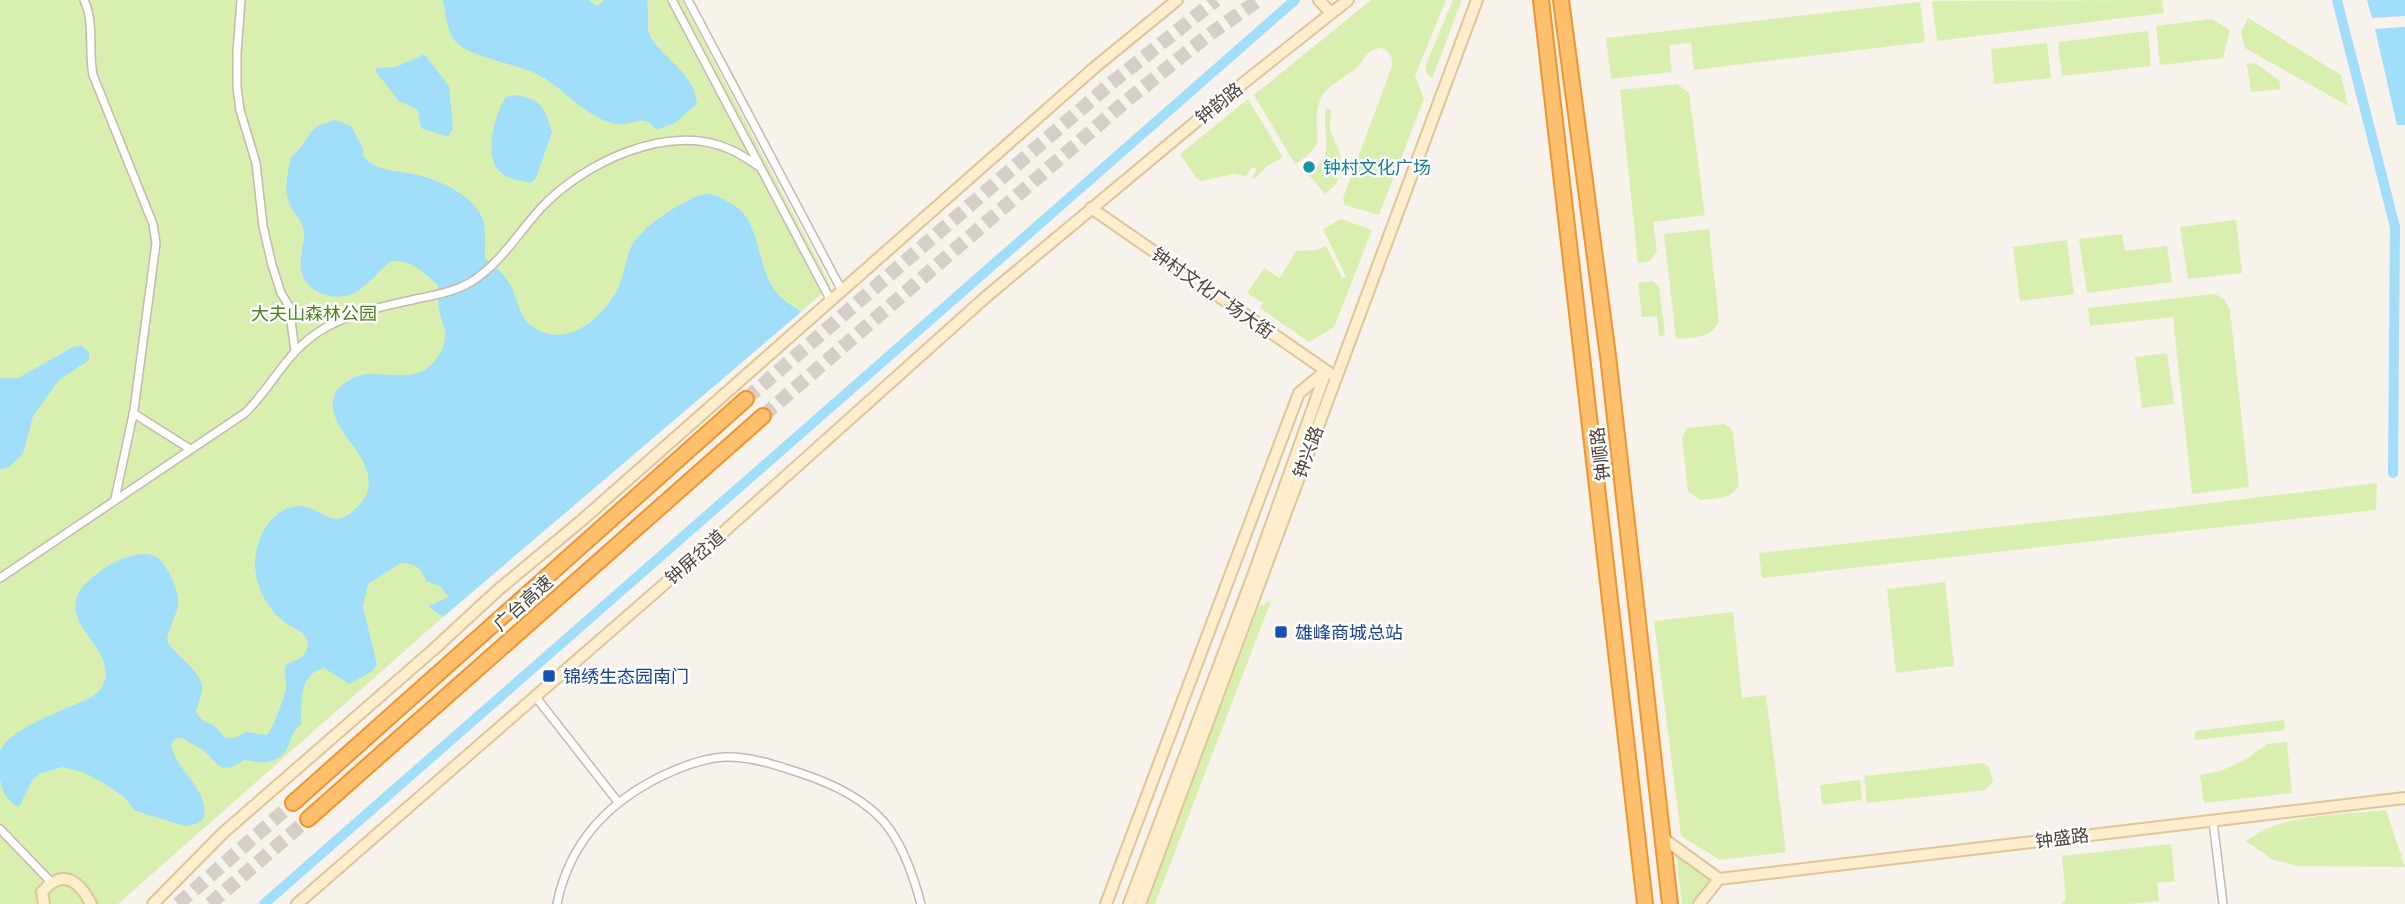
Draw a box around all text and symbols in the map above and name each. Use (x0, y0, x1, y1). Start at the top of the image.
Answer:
street label: 钟韵路 (1191, 77, 1247, 129)
place label: 钟村文化广场 (1323, 156, 1431, 179)
marker: 钟村文化广场 (1301, 159, 1317, 175)
street label: 钟村文化广场大街 (1147, 242, 1279, 344)
park label: 大夫山森林公园 (251, 302, 377, 325)
street label: 钟兴路 (1288, 423, 1328, 481)
street label: 钟顺路 (1585, 426, 1615, 482)
street label: 钟屏岔道 (660, 525, 730, 589)
street label: 广台高速 (489, 570, 557, 636)
place label: 雄峰商城总站 (1295, 621, 1403, 644)
marker: 雄峰商城总站 (1273, 624, 1289, 640)
place label: 锦绣生态园南门 (563, 665, 689, 688)
marker: 锦绣生态园南门 (541, 668, 557, 684)
street label: 钟盛路 (2034, 823, 2090, 853)

